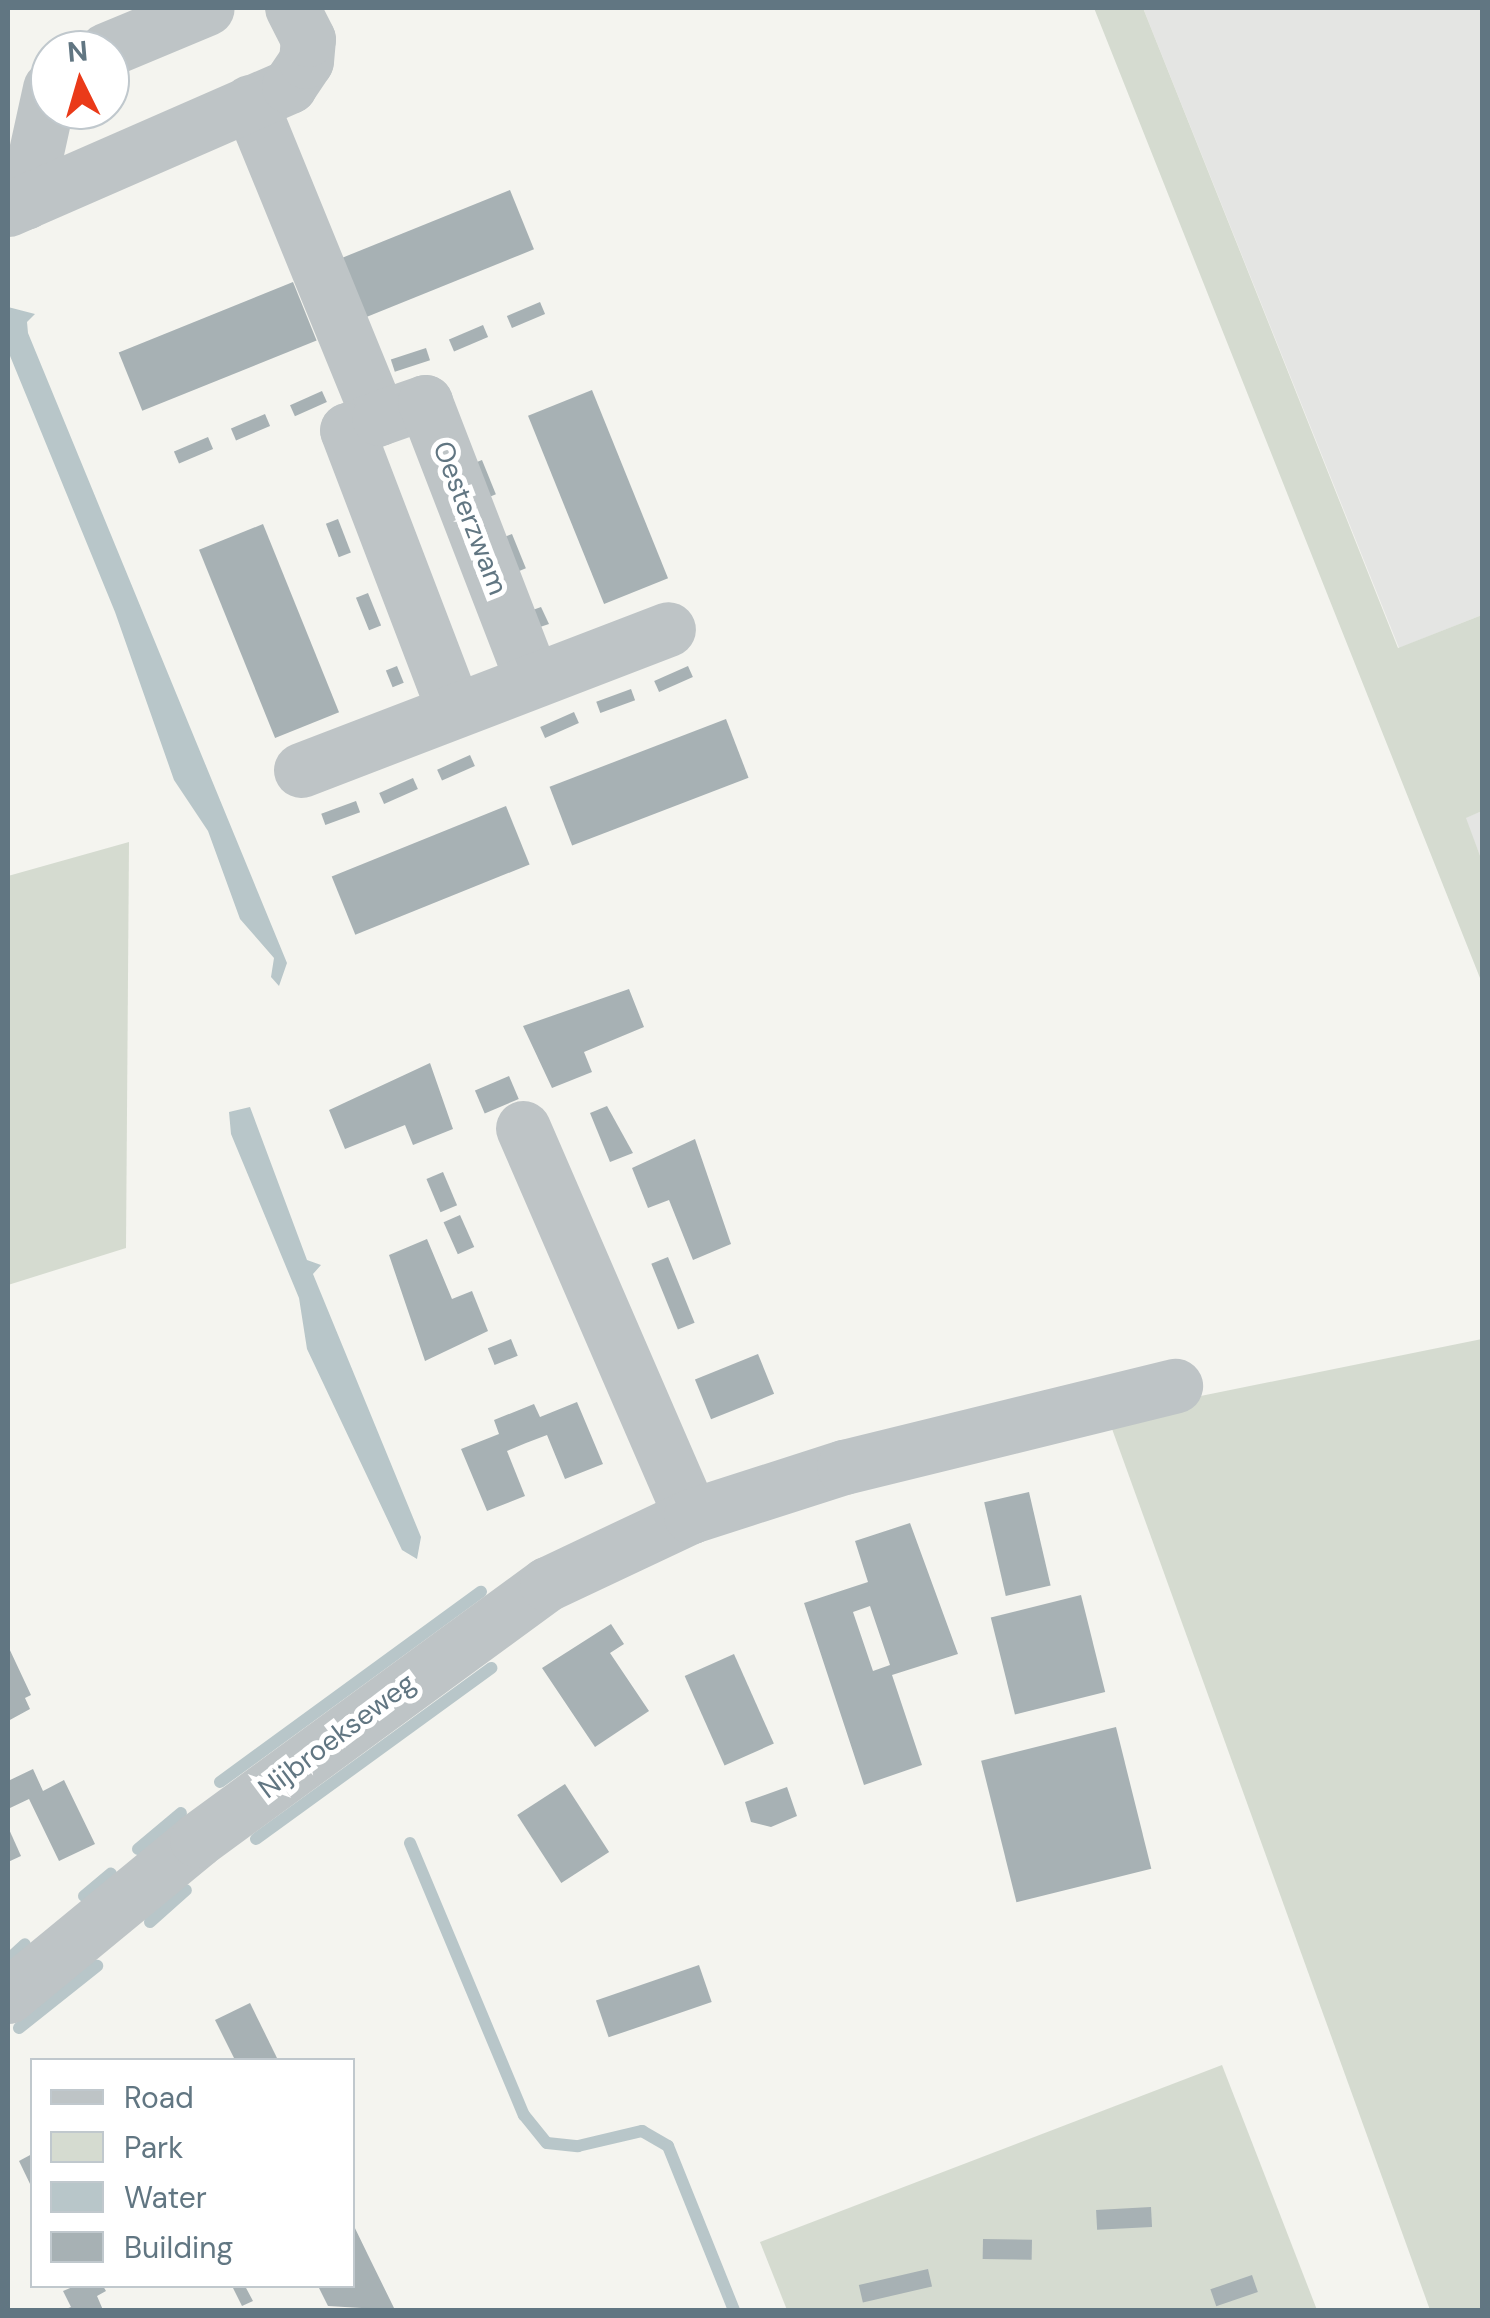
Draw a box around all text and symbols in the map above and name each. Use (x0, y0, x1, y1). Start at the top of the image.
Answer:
north arrow (30, 30, 130, 130)
text: N (66, 32, 89, 71)
street label: Oesterzwam (425, 436, 515, 600)
street label: Nijbroekseweg (252, 1666, 422, 1806)
legend (30, 2058, 355, 2288)
text: Road (124, 2078, 194, 2117)
text: Park (124, 2128, 183, 2167)
text: Water (124, 2178, 207, 2217)
text: Building (124, 2228, 233, 2267)

